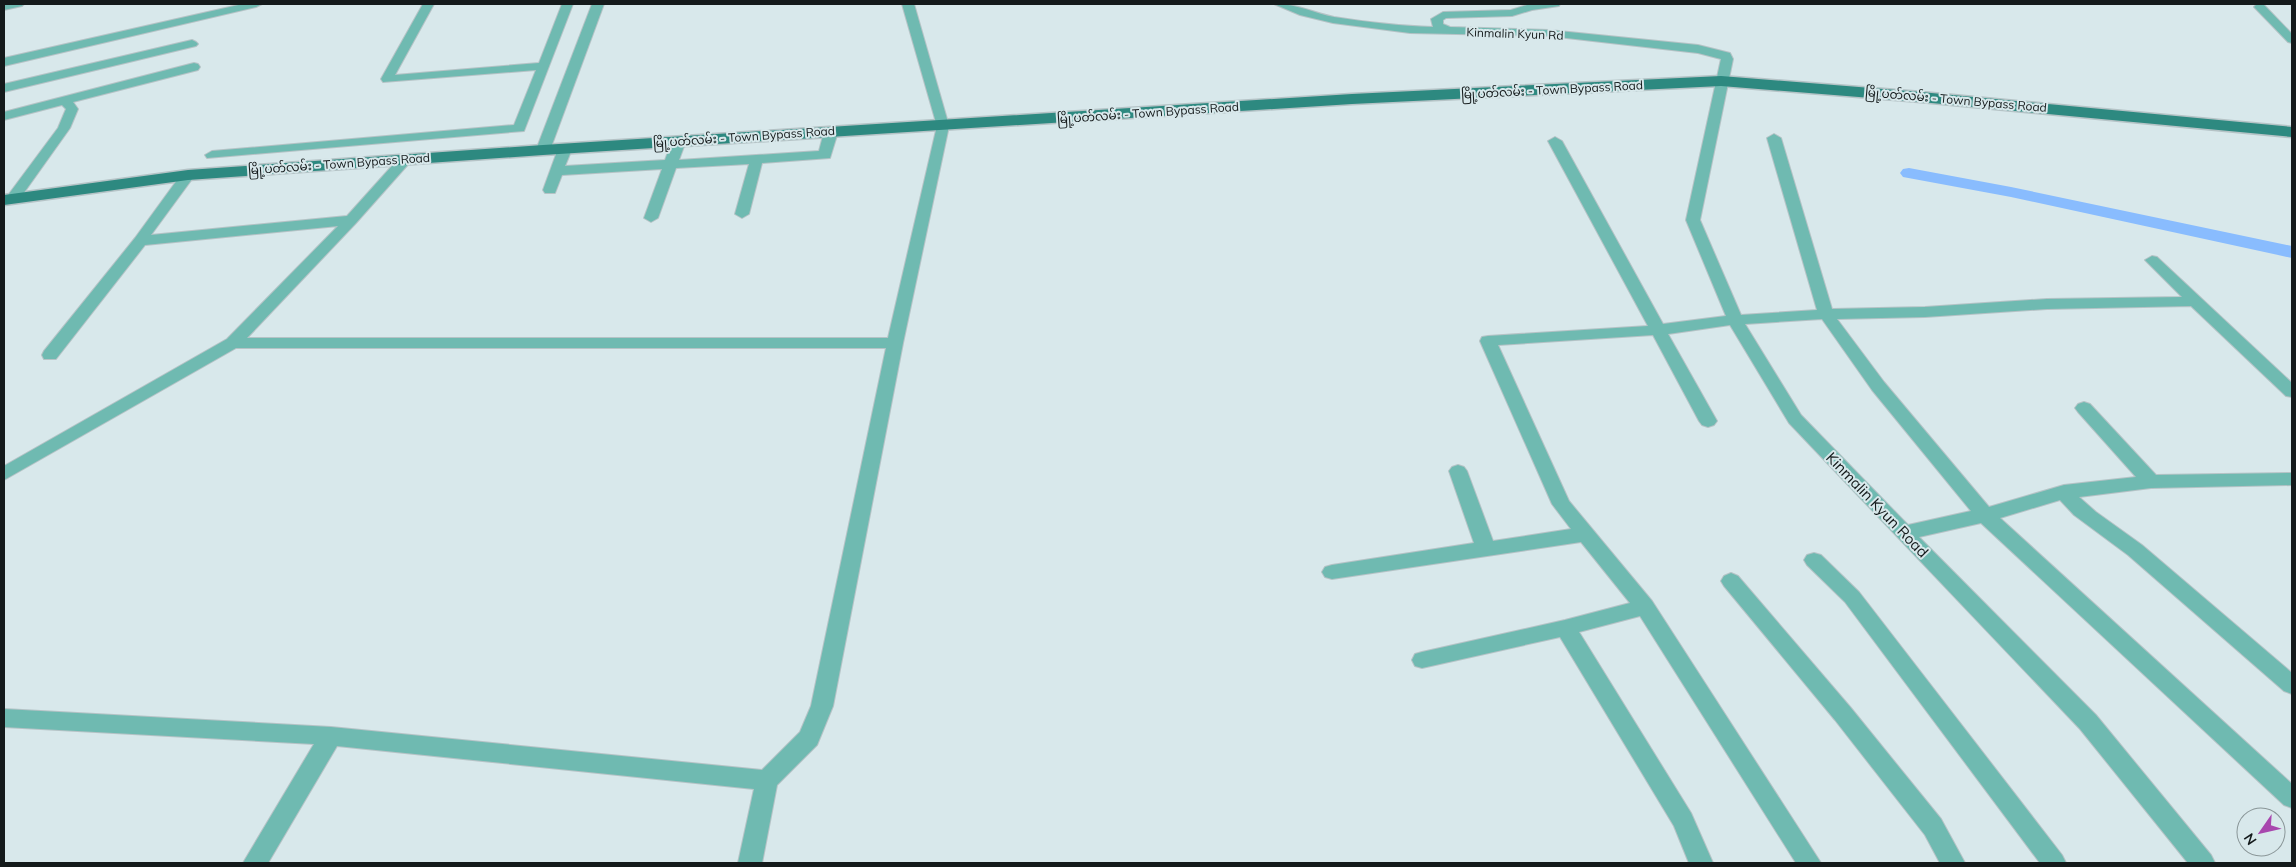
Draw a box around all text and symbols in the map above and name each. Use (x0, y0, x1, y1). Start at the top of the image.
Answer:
street label: Kinmalin Kyun Rd (1466, 24, 1564, 43)
street label: မြို့ပတ်လမ်း - Town Bypass Road (1460, 76, 1644, 105)
street label: မြို့ပတ်လမ်း - Town Bypass Road (1864, 83, 2048, 118)
street label: မြို့ပတ်လမ်း - Town Bypass Road (1056, 98, 1240, 129)
street label: မြို့ပတ်လမ်း - Town Bypass Road (652, 122, 836, 153)
street label: မြို့ပတ်လမ်း - Town Bypass Road (247, 149, 431, 180)
street label: Kinmalin Kyun Road (1822, 448, 1933, 561)
north arrow (2236, 807, 2286, 857)
text: N (2240, 830, 2261, 849)

